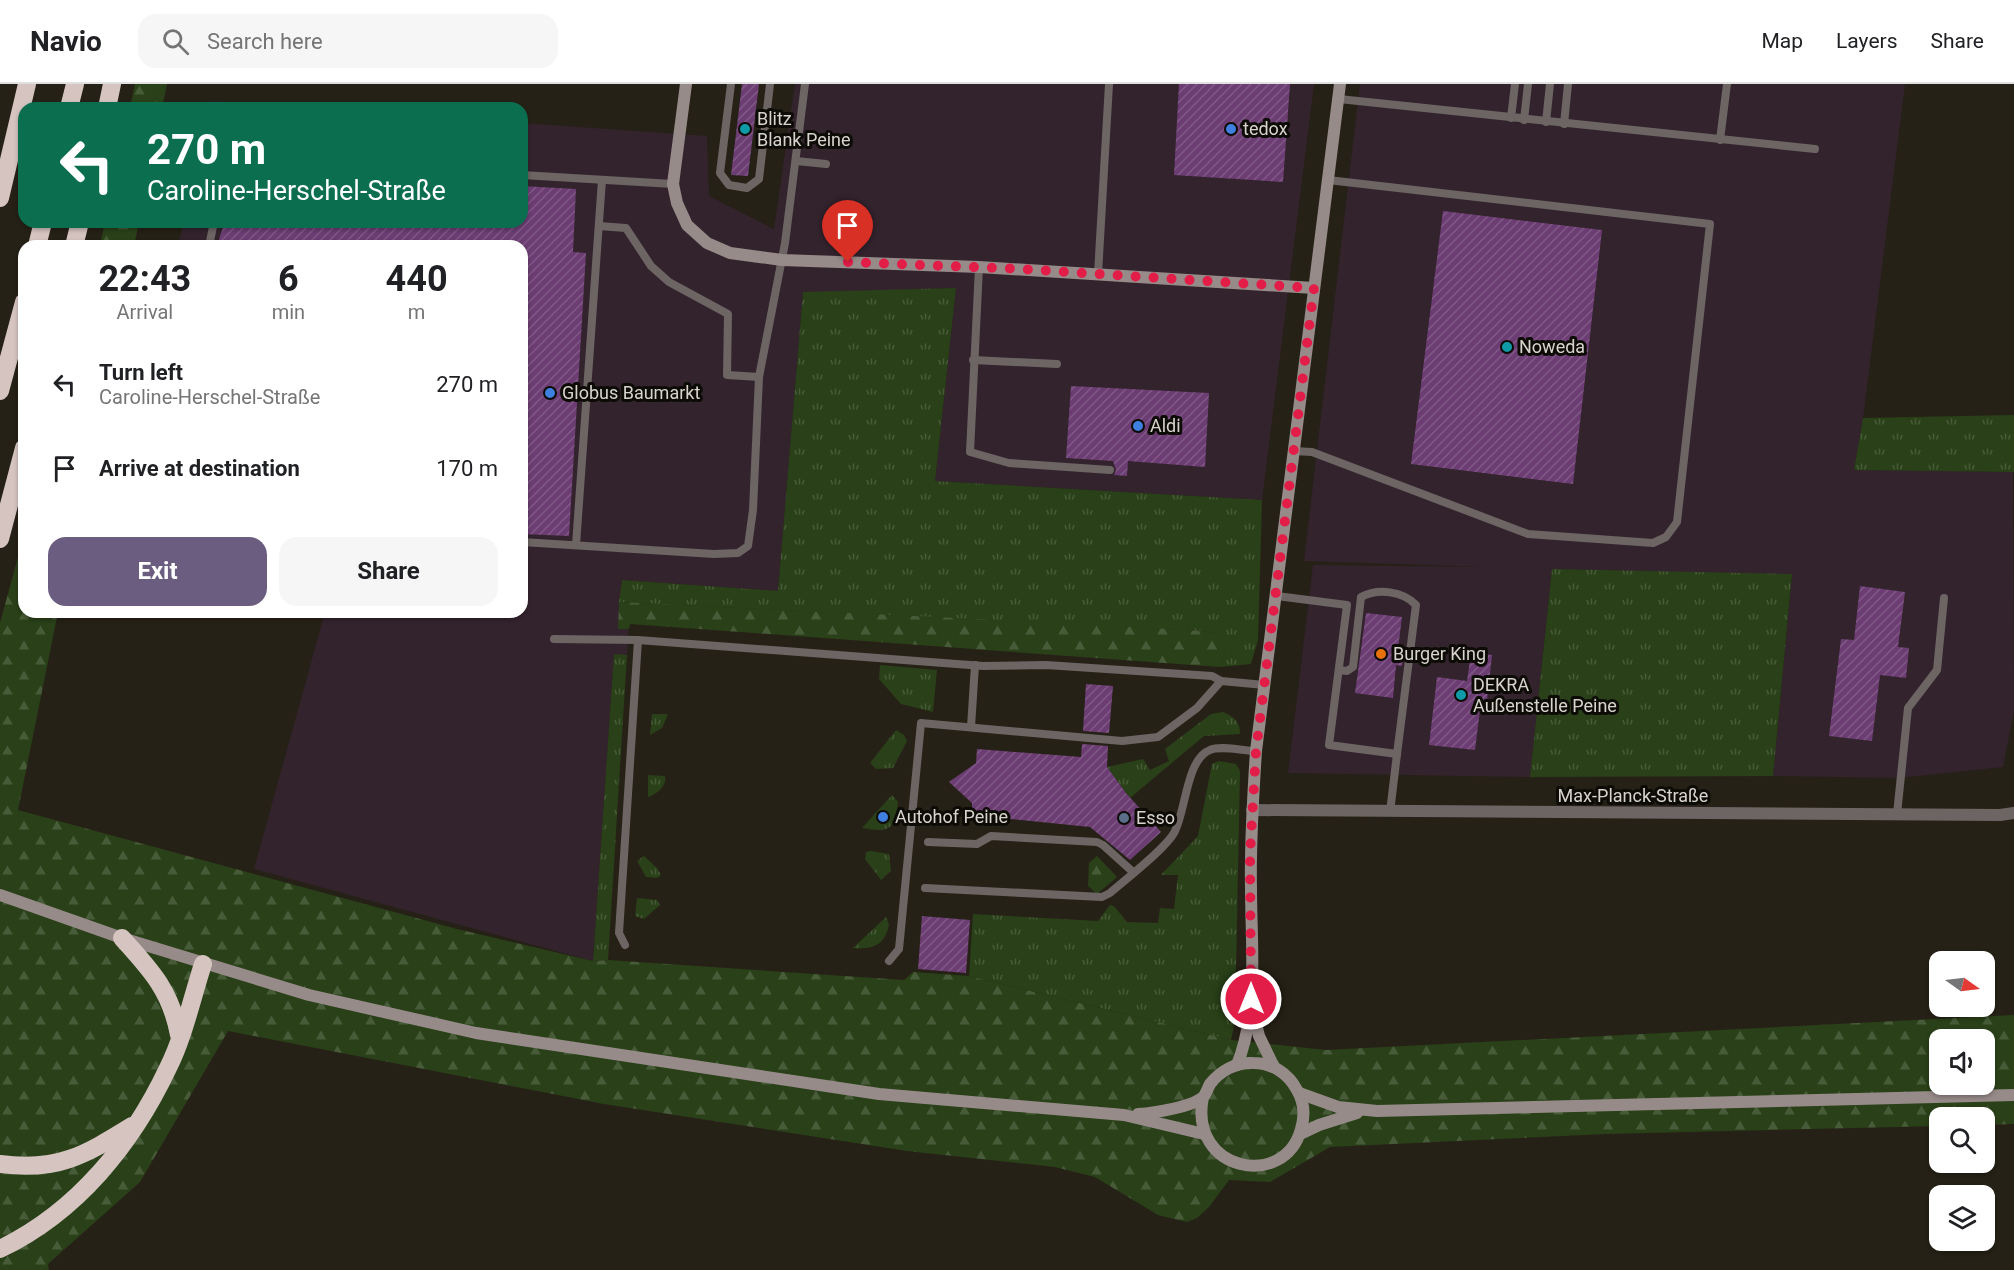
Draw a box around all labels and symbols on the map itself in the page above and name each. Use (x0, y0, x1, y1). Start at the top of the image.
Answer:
place label: Blitz Blank Peine (757, 108, 851, 150)
place label: tedox (1243, 118, 1288, 139)
marker: Blitz Blank Peine (738, 122, 752, 136)
marker: tedox (1224, 122, 1238, 136)
pin (822, 200, 873, 262)
place label: Noweda (1519, 336, 1585, 357)
marker: Noweda (1500, 340, 1514, 354)
place label: Globus Baumarkt (562, 382, 700, 403)
marker: Globus Baumarkt (543, 386, 557, 400)
place label: Aldi (1150, 415, 1181, 436)
marker: Aldi (1131, 419, 1145, 433)
place label: Burger King (1393, 643, 1486, 664)
marker: Burger King (1374, 647, 1388, 661)
place label: DEKRA Außenstelle Peine (1473, 674, 1617, 716)
marker: DEKRA Außenstelle Peine (1454, 688, 1468, 702)
street label: Max-Planck-Straße (1558, 785, 1708, 806)
place label: Autohof Peine (895, 806, 1008, 827)
place label: Esso (1136, 807, 1175, 828)
marker: Autohof Peine (876, 810, 890, 824)
marker: Esso (1117, 811, 1131, 825)
north arrow (1929, 951, 1995, 1017)
position arrow (1219, 967, 1283, 1031)

